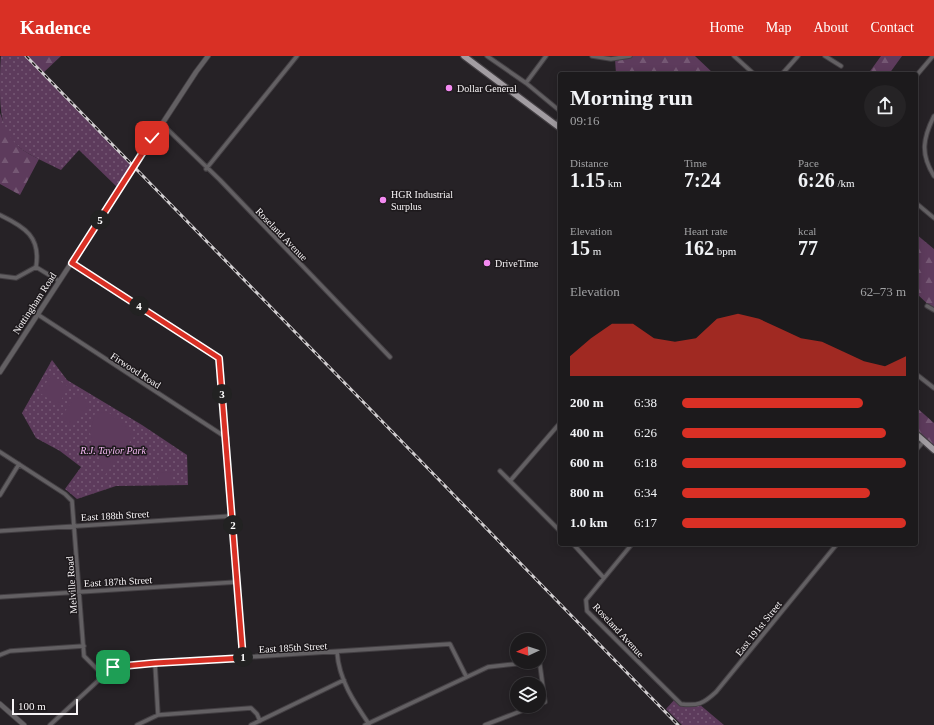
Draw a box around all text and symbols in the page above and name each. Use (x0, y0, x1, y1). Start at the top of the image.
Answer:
text: Kadence (20, 17, 91, 38)
text: Home (710, 20, 744, 35)
text: Map (766, 20, 791, 35)
text: About (813, 20, 848, 35)
text: Contact (870, 20, 914, 35)
marker: Dollar General (444, 83, 454, 93)
place label: Dollar General (457, 83, 517, 94)
text: Morning run (570, 85, 693, 110)
button: share (864, 85, 906, 127)
text: 09:16 (570, 113, 600, 128)
pin (135, 121, 169, 155)
icon: check (141, 127, 163, 149)
text: Distance (570, 157, 608, 169)
text: Time (684, 157, 707, 169)
text: Pace (798, 157, 819, 169)
text: 1.15 (570, 169, 605, 191)
text: 7:24 (684, 169, 721, 191)
text: 6:26 (798, 169, 835, 191)
text: km (605, 177, 622, 189)
text: /km (835, 177, 855, 189)
place label: HGR Industrial Surplus (391, 189, 453, 212)
marker: HGR Industrial Surplus (378, 195, 388, 205)
street label: Roseland Avenue (254, 206, 310, 264)
pin: 5 (90, 210, 110, 230)
text: 5 (97, 214, 103, 226)
text: Elevation (570, 225, 612, 237)
text: Heart rate (684, 225, 728, 237)
text: kcal (798, 225, 816, 237)
text: 15 (570, 237, 590, 259)
text: 162 (684, 237, 714, 259)
text: 77 (798, 237, 818, 259)
text: m (590, 245, 601, 257)
text: bpm (714, 245, 736, 257)
marker: DriveTime (482, 258, 492, 268)
place label: DriveTime (495, 258, 539, 269)
street label: Nottingham Road (10, 270, 58, 336)
text: Elevation (570, 284, 620, 299)
text: 62–73 m (860, 284, 906, 299)
pin: 4 (129, 296, 149, 316)
text: 4 (136, 300, 142, 312)
street label: Firwood Road (109, 350, 163, 391)
pin: 3 (212, 384, 232, 404)
text: 3 (219, 388, 225, 400)
text: 200 m (570, 395, 604, 410)
text: 6:38 (634, 395, 657, 410)
text: 400 m (570, 425, 604, 440)
text: 6:26 (634, 425, 657, 440)
park label: R.J. Taylor Park (79, 445, 146, 456)
text: 600 m (570, 455, 604, 470)
text: 6:18 (634, 455, 657, 470)
text: 800 m (570, 485, 604, 500)
text: 6:34 (634, 485, 657, 500)
street label: East 188th Street (81, 508, 150, 523)
pin: 2 (223, 515, 243, 535)
text: 1.0 km (570, 515, 608, 530)
text: 6:17 (634, 515, 657, 530)
text: 2 (230, 519, 236, 531)
street label: Melville Road (64, 556, 79, 614)
street label: East 187th Street (84, 574, 153, 589)
street label: East 191st Street (733, 599, 784, 658)
street label: Roseland Avenue (591, 601, 647, 660)
north arrow (510, 633, 546, 669)
map controls (510, 633, 546, 713)
street label: East 185th Street (259, 640, 328, 655)
pin: 1 (233, 647, 253, 667)
pin (96, 650, 130, 684)
text: 1 (240, 651, 246, 663)
icon: arrive (102, 656, 124, 678)
button: layers (510, 677, 546, 713)
scale bar (12, 697, 78, 716)
text: 100 m (18, 700, 46, 712)

